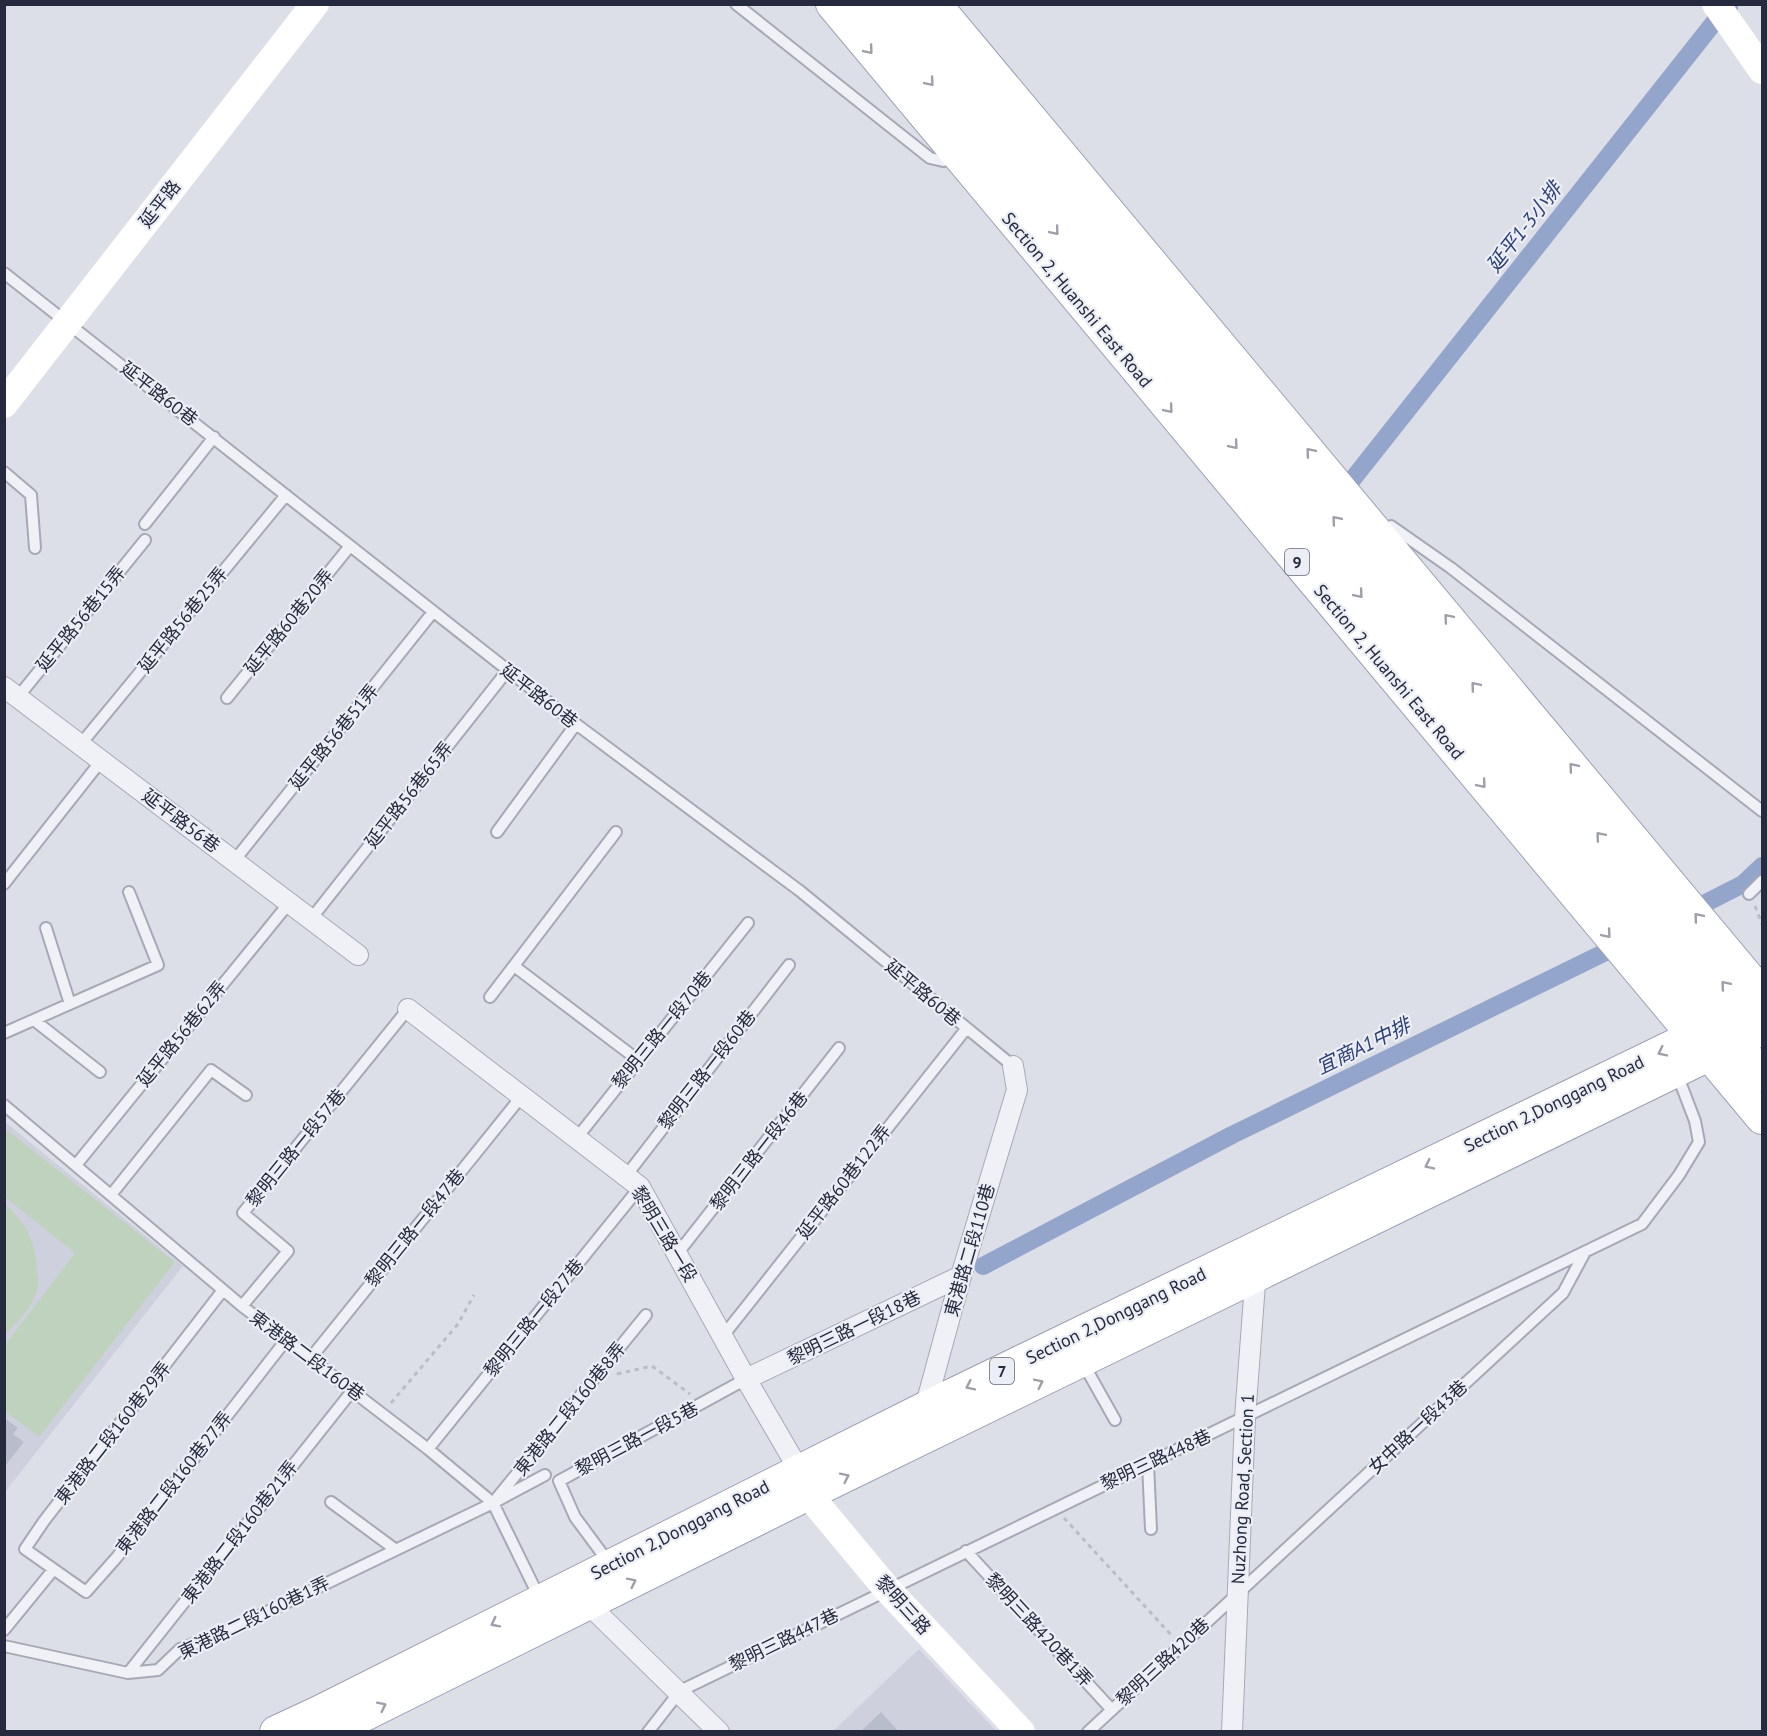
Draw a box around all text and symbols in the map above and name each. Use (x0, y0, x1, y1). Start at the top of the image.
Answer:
one-way arrow (862, 43, 873, 54)
one-way arrow (923, 75, 934, 86)
water label: 延平1-3小排 (1481, 174, 1569, 277)
street label: 延平路 (134, 175, 185, 232)
street label: Section 2, Huanshi East Road (997, 207, 1158, 392)
one-way arrow (1048, 224, 1059, 235)
street label: 延平路60巷 (116, 356, 202, 431)
one-way arrow (1161, 402, 1172, 413)
one-way arrow (1227, 438, 1238, 449)
one-way arrow (1306, 448, 1317, 459)
one-way arrow (1332, 516, 1343, 527)
road number: 9 (1285, 549, 1309, 575)
street label: 延平路56巷15弄 (31, 561, 130, 676)
street label: 延平路56巷25弄 (133, 562, 232, 677)
street label: 延平路60巷20弄 (239, 564, 338, 679)
street label: Section 2, Huanshi East Road (1309, 579, 1470, 764)
one-way arrow (1352, 587, 1363, 598)
one-way arrow (1445, 614, 1456, 625)
street label: 延平路60巷 (496, 658, 582, 733)
street label: 延平路56巷51弄 (284, 679, 383, 794)
one-way arrow (1471, 682, 1482, 693)
street label: 延平路56巷65弄 (360, 737, 457, 853)
one-way arrow (1569, 763, 1580, 774)
one-way arrow (1475, 777, 1486, 788)
street label: 延平路56巷 (138, 784, 225, 857)
one-way arrow (1596, 831, 1607, 842)
one-way arrow (1694, 913, 1705, 924)
one-way arrow (1600, 927, 1611, 938)
street label: 延平路60巷 (881, 954, 966, 1031)
street label: 黎明三路一段70巷 (607, 966, 716, 1094)
street label: 延平路56巷62弄 (132, 976, 231, 1091)
one-way arrow (1721, 981, 1732, 992)
street label: 黎明三路一段60巷 (653, 1005, 760, 1134)
water label: 宜商A1中排 (1312, 1011, 1417, 1080)
one-way arrow (1657, 1045, 1668, 1057)
street label: Section 2,Donggang Road (1460, 1050, 1648, 1157)
street label: 黎明三路一段57巷 (241, 1084, 350, 1212)
street label: 黎明三路一段46巷 (705, 1086, 812, 1215)
street label: 延平路60巷122弄 (792, 1120, 895, 1244)
one-way arrow (1425, 1157, 1436, 1169)
street label: 黎明三路一段47巷 (360, 1164, 469, 1292)
street label: 東港路二段110巷 (940, 1181, 1000, 1319)
street label: 黎明三路一段 (627, 1182, 702, 1286)
street label: 黎明三路一段27巷 (479, 1254, 588, 1382)
street label: Section 2,Donggang Road (1022, 1262, 1210, 1369)
street label: 黎明三路一段18巷 (783, 1285, 924, 1370)
street label: 東港路二段160巷 (245, 1305, 369, 1406)
street label: 東港路二段160巷8弄 (509, 1337, 631, 1480)
street label: 東港路二段160巷29弄 (50, 1357, 176, 1509)
road number: 7 (990, 1358, 1014, 1384)
street label: 女中路一段43巷 (1363, 1375, 1472, 1479)
one-way arrow (1033, 1378, 1044, 1390)
one-way arrow (966, 1379, 977, 1391)
street label: Nuzhong Road, Section 1 (1226, 1393, 1259, 1585)
street label: 黎明三路一段5巷 (571, 1397, 702, 1481)
street label: 東港路二段160巷27弄 (111, 1407, 237, 1559)
street label: 黎明三路448巷 (1097, 1424, 1215, 1495)
street label: 東港路二段160巷21弄 (177, 1456, 303, 1608)
one-way arrow (838, 1472, 849, 1484)
street label: Section 2,Donggang Road (586, 1474, 773, 1585)
street label: 黎明三路420巷1弄 (981, 1568, 1098, 1691)
street label: 黎明三路 (871, 1570, 936, 1639)
street label: 東港路二段160巷1弄 (174, 1571, 333, 1664)
one-way arrow (626, 1578, 637, 1589)
street label: 黎明三路447巷 (725, 1603, 842, 1676)
street label: 黎明三路420巷 (1111, 1612, 1214, 1711)
one-way arrow (490, 1616, 501, 1628)
one-way arrow (376, 1701, 387, 1713)

